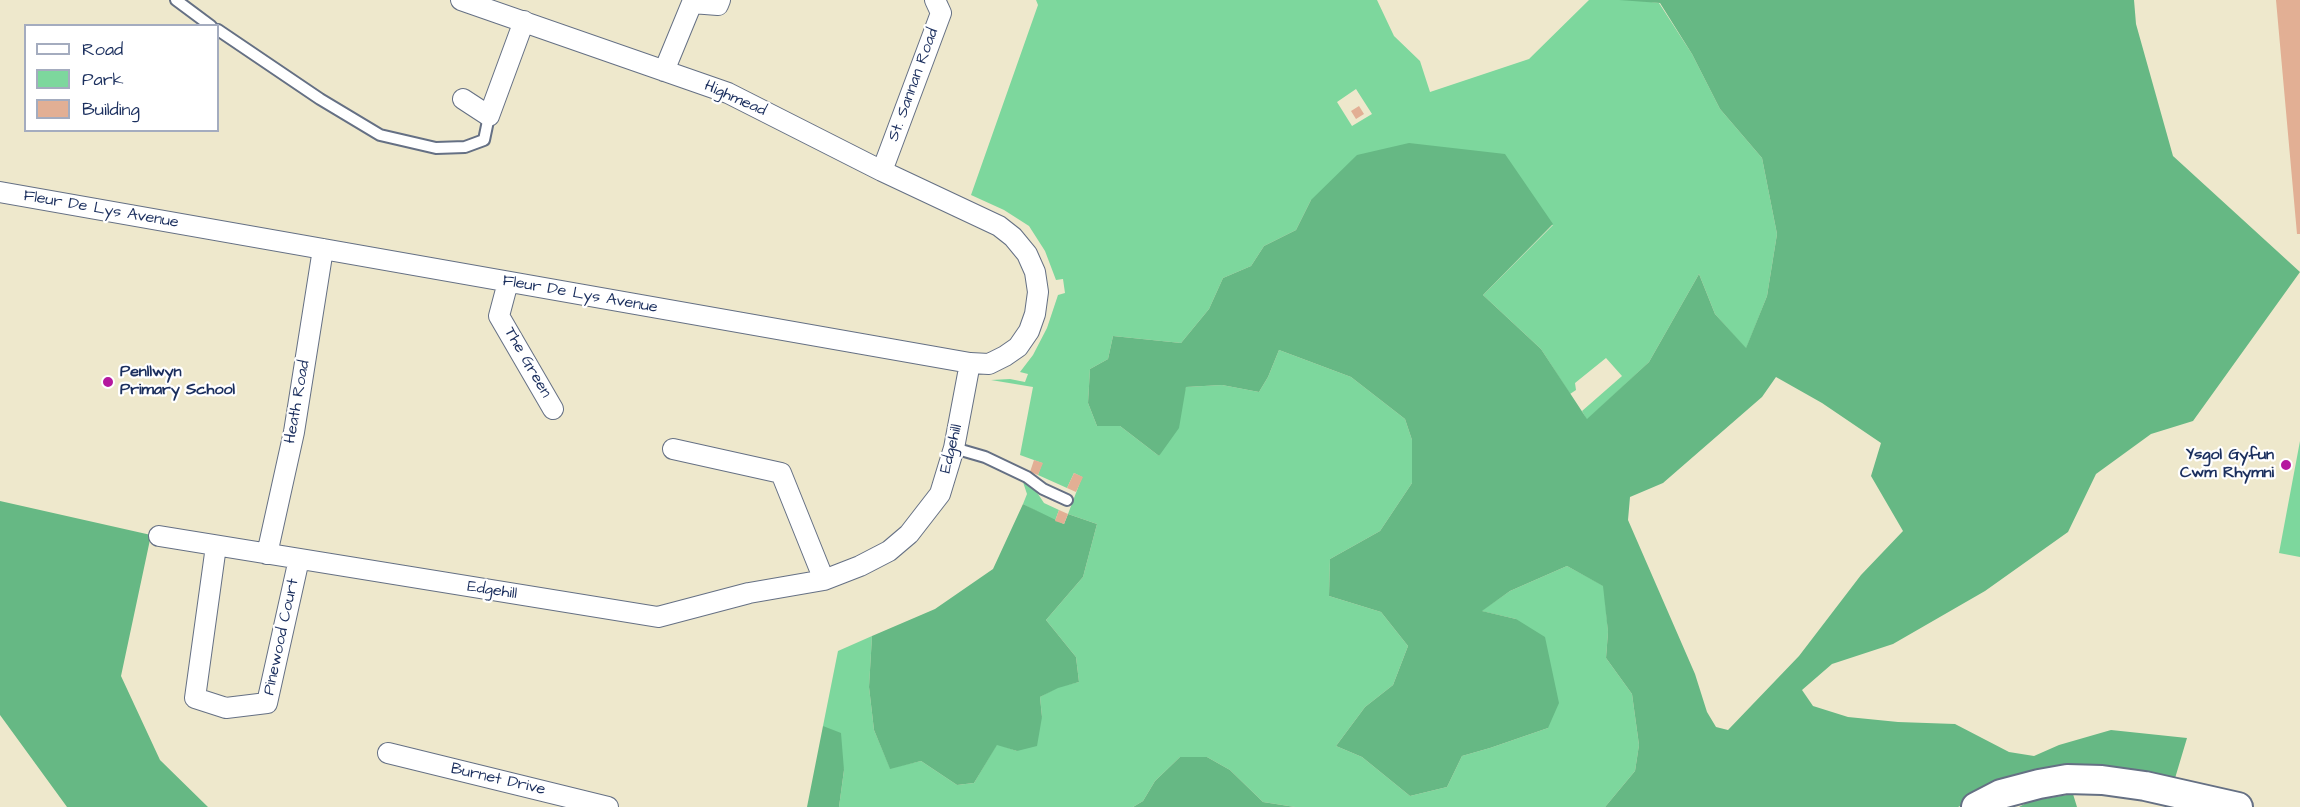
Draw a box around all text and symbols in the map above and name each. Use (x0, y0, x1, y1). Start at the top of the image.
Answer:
legend (24, 24, 219, 132)
street label: St. Sannan Road (885, 26, 943, 144)
text: Road (82, 37, 123, 62)
text: Park (82, 67, 124, 92)
street label: Highmead (701, 77, 769, 121)
text: Building (82, 97, 140, 122)
street label: Fleur De Lys Avenue (22, 187, 180, 233)
street label: Fleur De Lys Avenue (501, 272, 659, 318)
street label: The Green (499, 324, 555, 402)
street label: Heath Road (281, 359, 315, 445)
place label: Penllwyn Primary School (120, 363, 235, 401)
marker: Penllwyn Primary School (101, 375, 115, 389)
street label: Edgehill (937, 422, 967, 476)
place label: Ysgol Gyfun Cwm Rhymni (2180, 446, 2274, 484)
marker: Ysgol Gyfun Cwm Rhymni (2279, 458, 2293, 472)
street label: Pinewood Court (260, 577, 304, 697)
street label: Edgehill (466, 578, 518, 604)
street label: Burnet Drive (449, 760, 547, 800)

